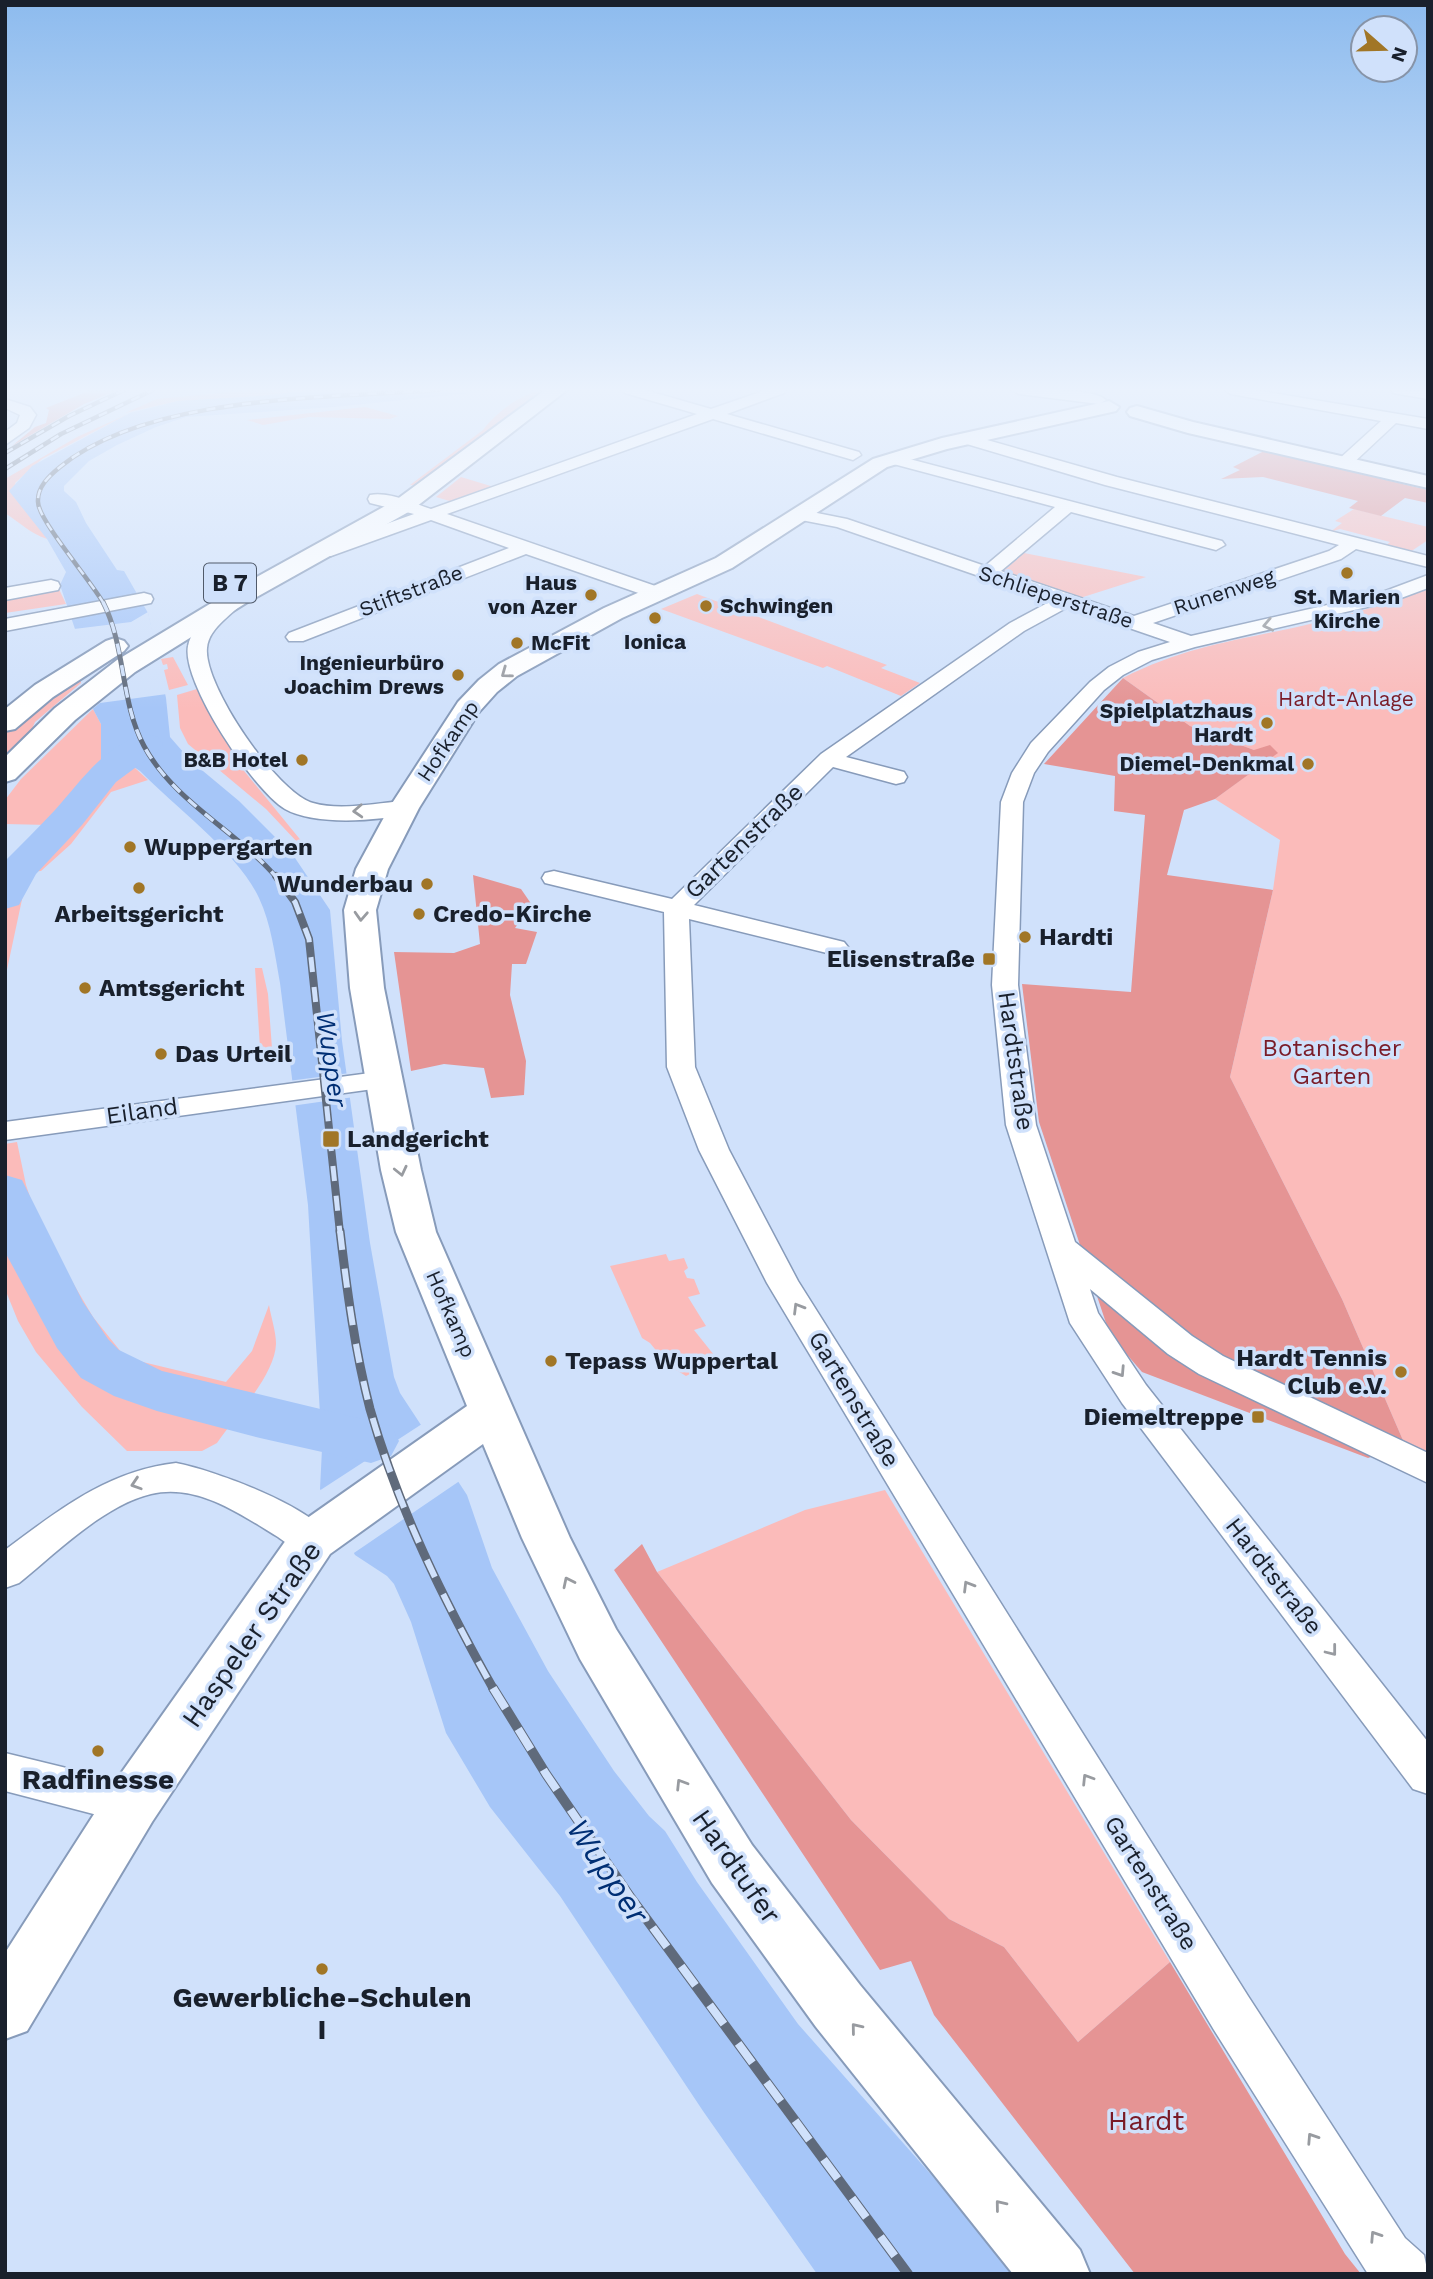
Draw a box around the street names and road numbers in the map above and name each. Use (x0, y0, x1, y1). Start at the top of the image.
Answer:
street label: Stiftstraße (355, 559, 466, 622)
street label: Schlieperstraße (976, 560, 1137, 633)
street label: Runenweg (1170, 563, 1278, 620)
road number: B 7 (204, 564, 256, 603)
street label: Hofkamp (411, 695, 484, 786)
street label: Gartenstraße (679, 778, 809, 904)
street label: Hardtstraße (992, 990, 1040, 1132)
street label: Eiland (104, 1092, 180, 1130)
street label: Hofkamp (421, 1266, 482, 1361)
street label: Gartenstraße (803, 1326, 905, 1472)
street label: Hardtstraße (1220, 1512, 1328, 1640)
street label: Haspeler Straße (175, 1535, 328, 1734)
street label: Hardtufer (685, 1803, 788, 1930)
street label: Gartenstraße (1099, 1811, 1203, 1955)

